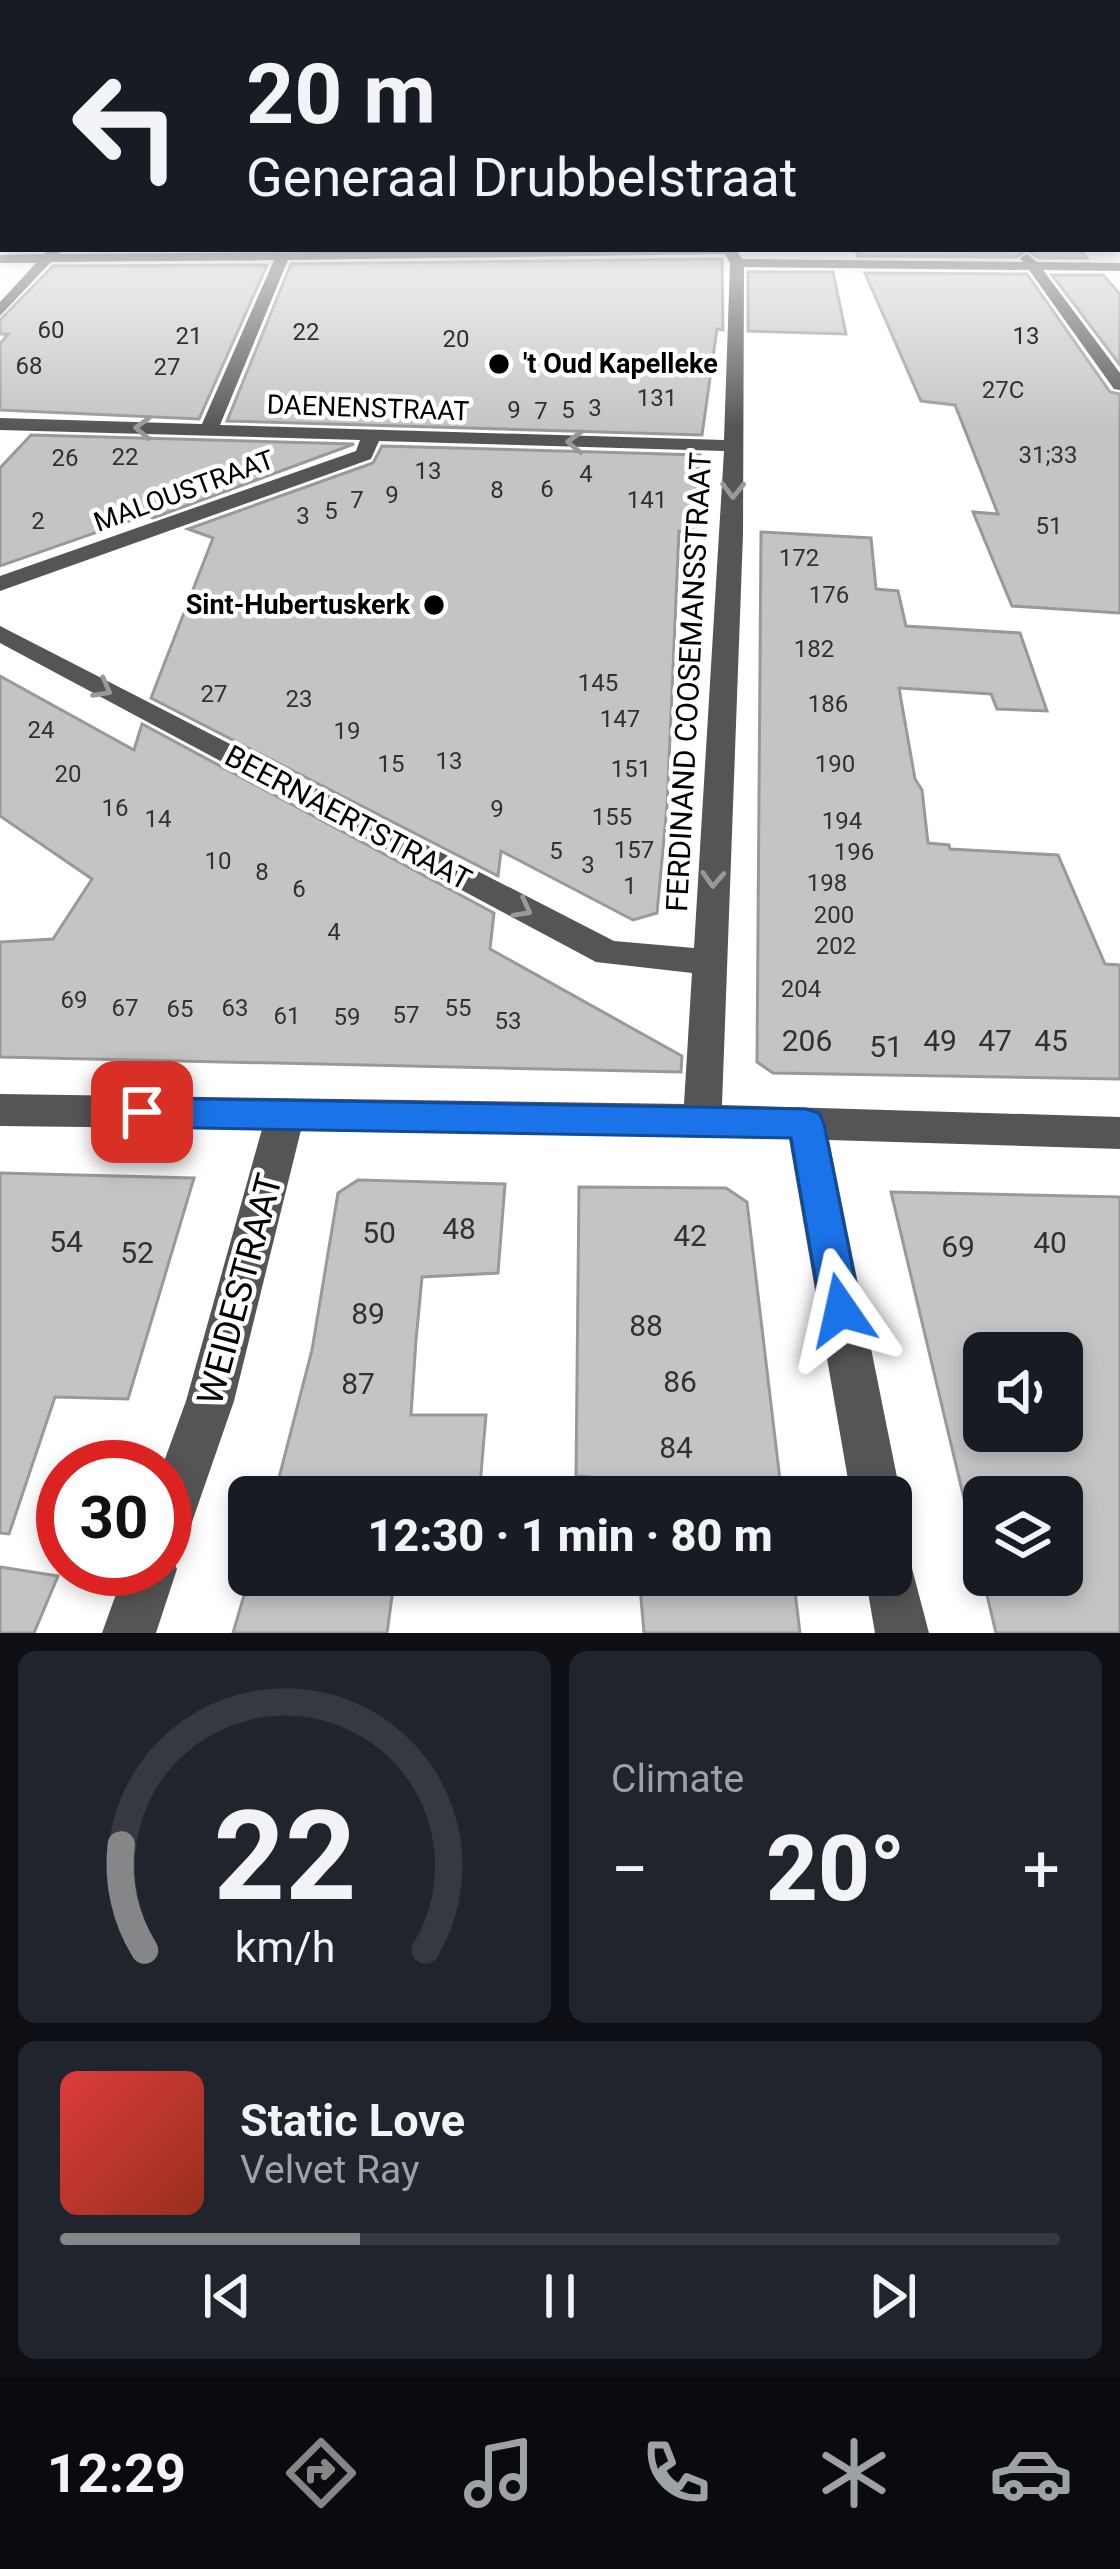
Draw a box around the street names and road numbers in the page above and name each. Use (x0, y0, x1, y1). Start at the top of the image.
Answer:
street label: DAENENSTRAAT (266, 388, 470, 428)
street label: MALOUSTRAAT (89, 444, 279, 538)
street label: FERDINAND COOSEMANSSTRAAT (659, 451, 718, 913)
street label: BEERNAERTSTRAAT (219, 738, 477, 897)
street label: WEIDESTRAAT (189, 1169, 291, 1409)

